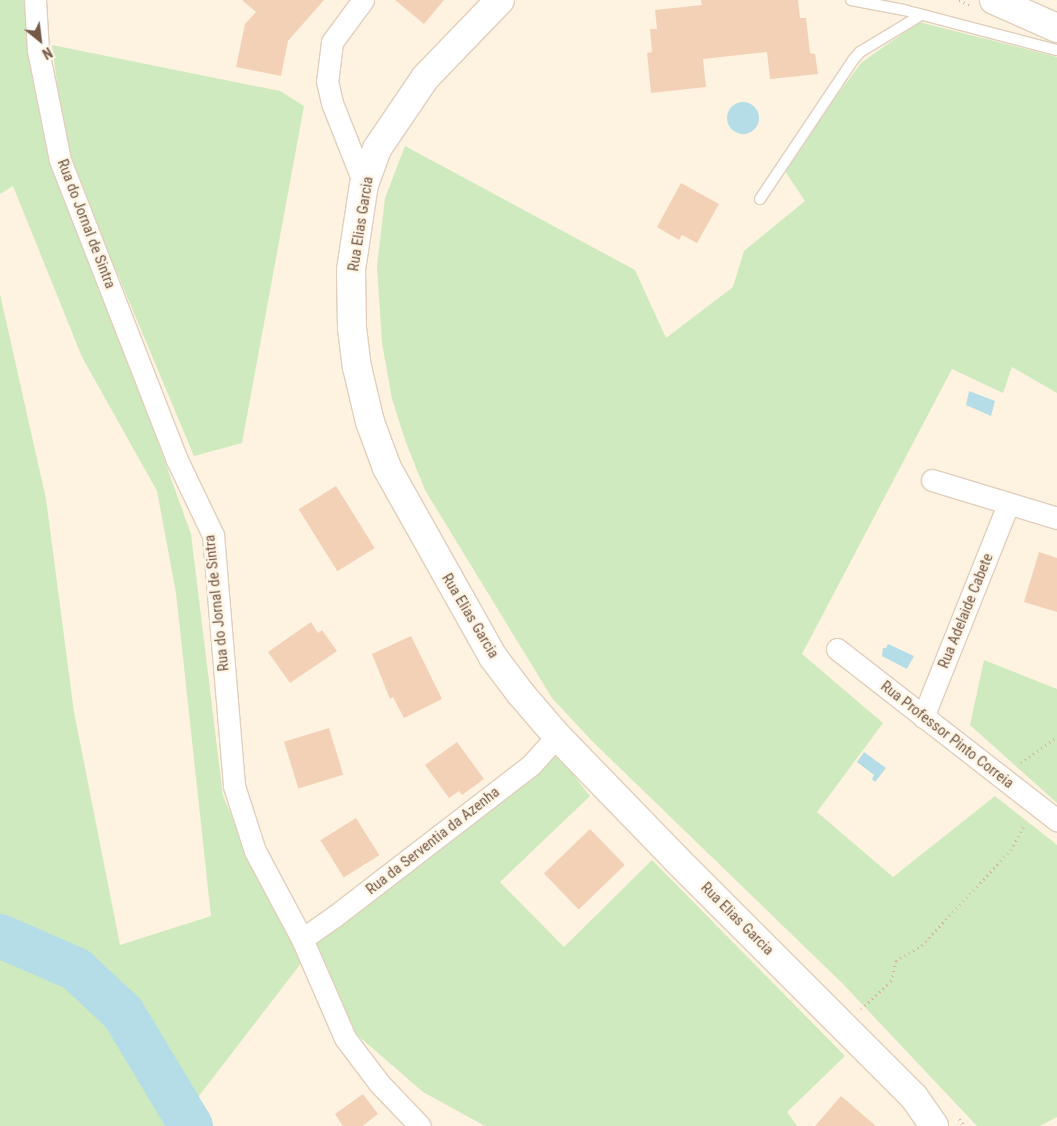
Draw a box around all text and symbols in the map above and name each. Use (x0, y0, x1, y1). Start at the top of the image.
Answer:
north arrow (15, 15, 65, 65)
text: N (40, 44, 55, 62)
street label: Rua do Jornal de Sintra (53, 157, 119, 291)
street label: Rua Elias Garcia (345, 175, 377, 273)
street label: Rua do Jornal de Sintra (201, 534, 233, 672)
street label: Rua Adelaide Cabete (935, 551, 997, 671)
street label: Rua Elias Garcia (438, 570, 502, 662)
street label: Rua Professor Pinto Correia (877, 677, 1017, 793)
street label: Rua da Serventia da Azenha (363, 783, 503, 899)
street label: Rua Elias Garcia (697, 879, 777, 959)

